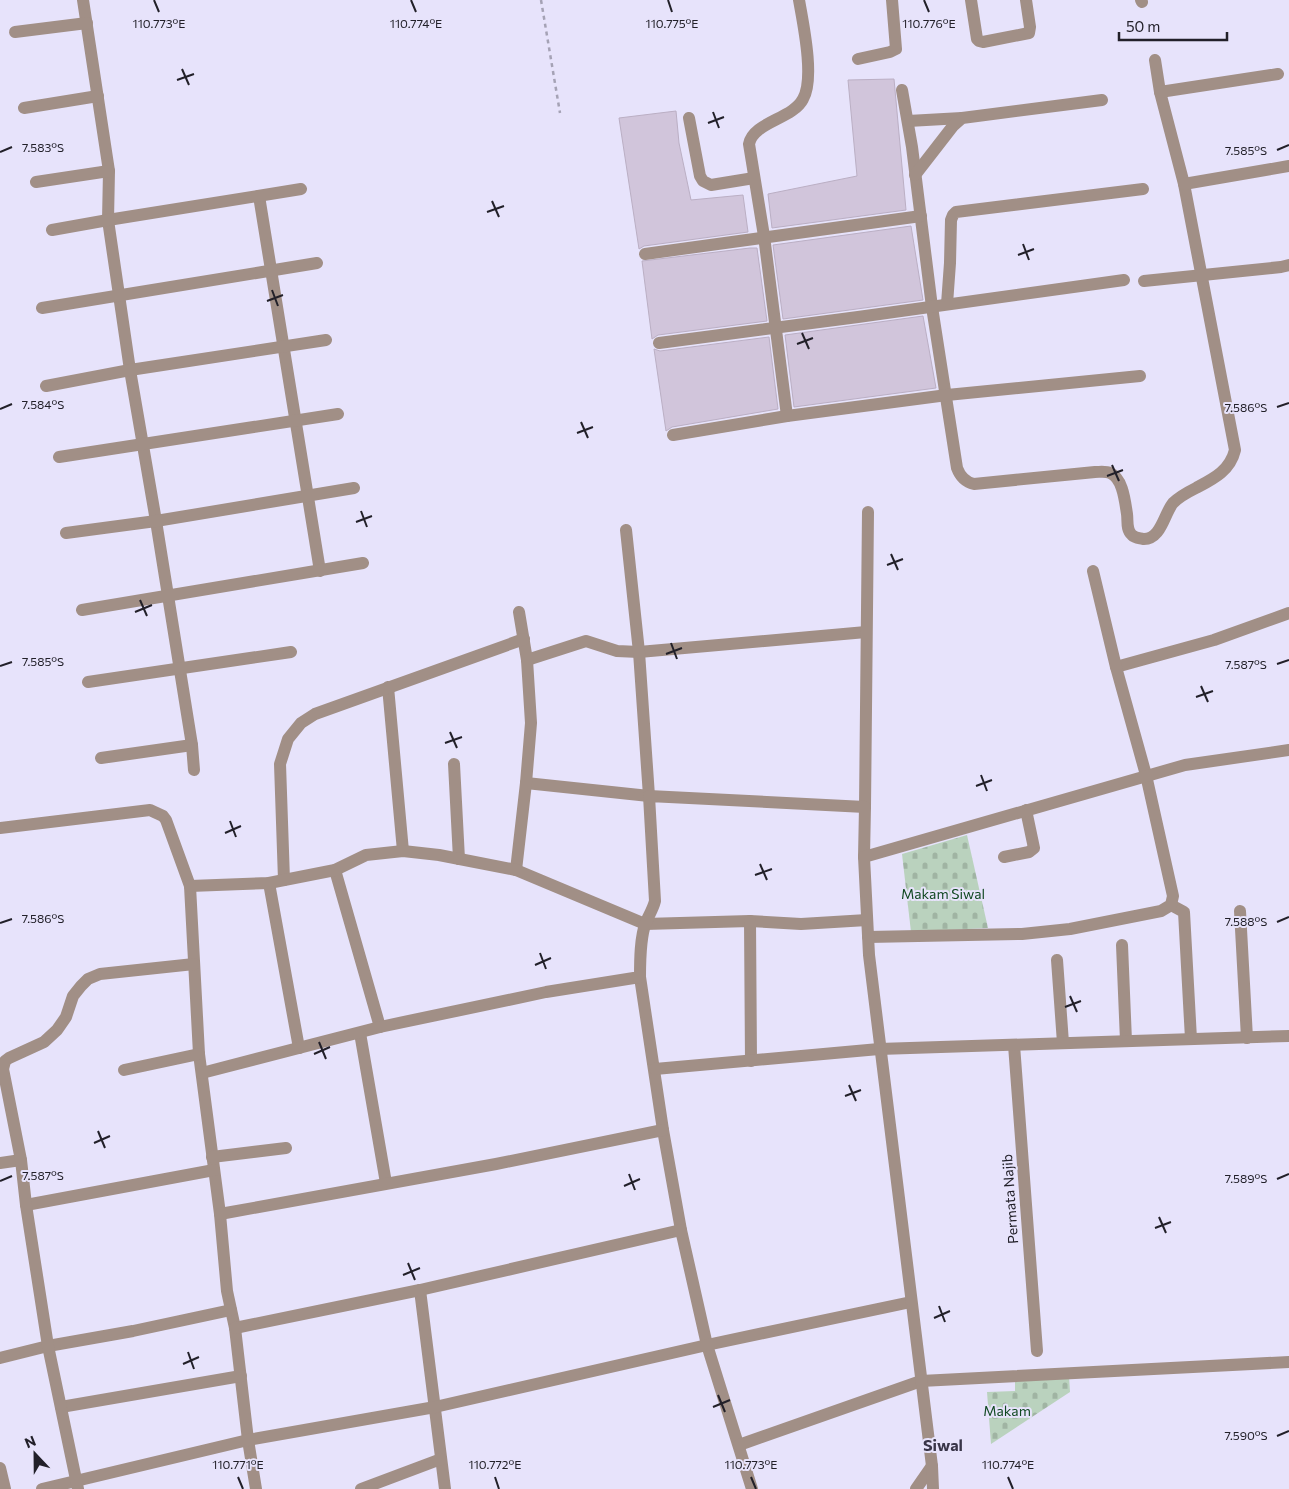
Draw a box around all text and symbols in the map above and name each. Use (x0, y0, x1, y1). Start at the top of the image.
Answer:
scale bar (1119, 10, 1226, 42)
text: 110.773°E (133, 16, 185, 30)
text: 110.774°E (390, 16, 442, 30)
text: 110.775°E (646, 16, 698, 30)
text: 110.776°E (902, 16, 956, 30)
text: 50 m (1126, 17, 1160, 35)
text: 7.583°S (22, 140, 64, 154)
text: 7.585°S (1225, 143, 1267, 157)
text: 7.584°S (22, 397, 64, 411)
text: 7.586°S (1225, 400, 1267, 414)
text: 7.585°S (22, 654, 64, 668)
text: 7.587°S (1225, 657, 1267, 671)
park label: Makam Siwal (901, 885, 985, 902)
text: 7.586°S (22, 911, 64, 925)
text: 7.588°S (1225, 914, 1267, 928)
street label: Permata Najib (998, 1153, 1021, 1245)
text: 7.587°S (22, 1168, 64, 1182)
text: 7.589°S (1225, 1171, 1267, 1185)
park label: Makam (983, 1402, 1031, 1419)
text: 7.590°S (1224, 1428, 1268, 1442)
north arrow (10, 1429, 60, 1479)
text: N (22, 1432, 38, 1451)
district label: Siwal (923, 1435, 963, 1454)
text: 110.771°E (212, 1457, 264, 1471)
text: 110.772°E (469, 1457, 521, 1471)
text: 110.773°E (725, 1457, 777, 1471)
text: 110.774°E (982, 1457, 1034, 1471)

